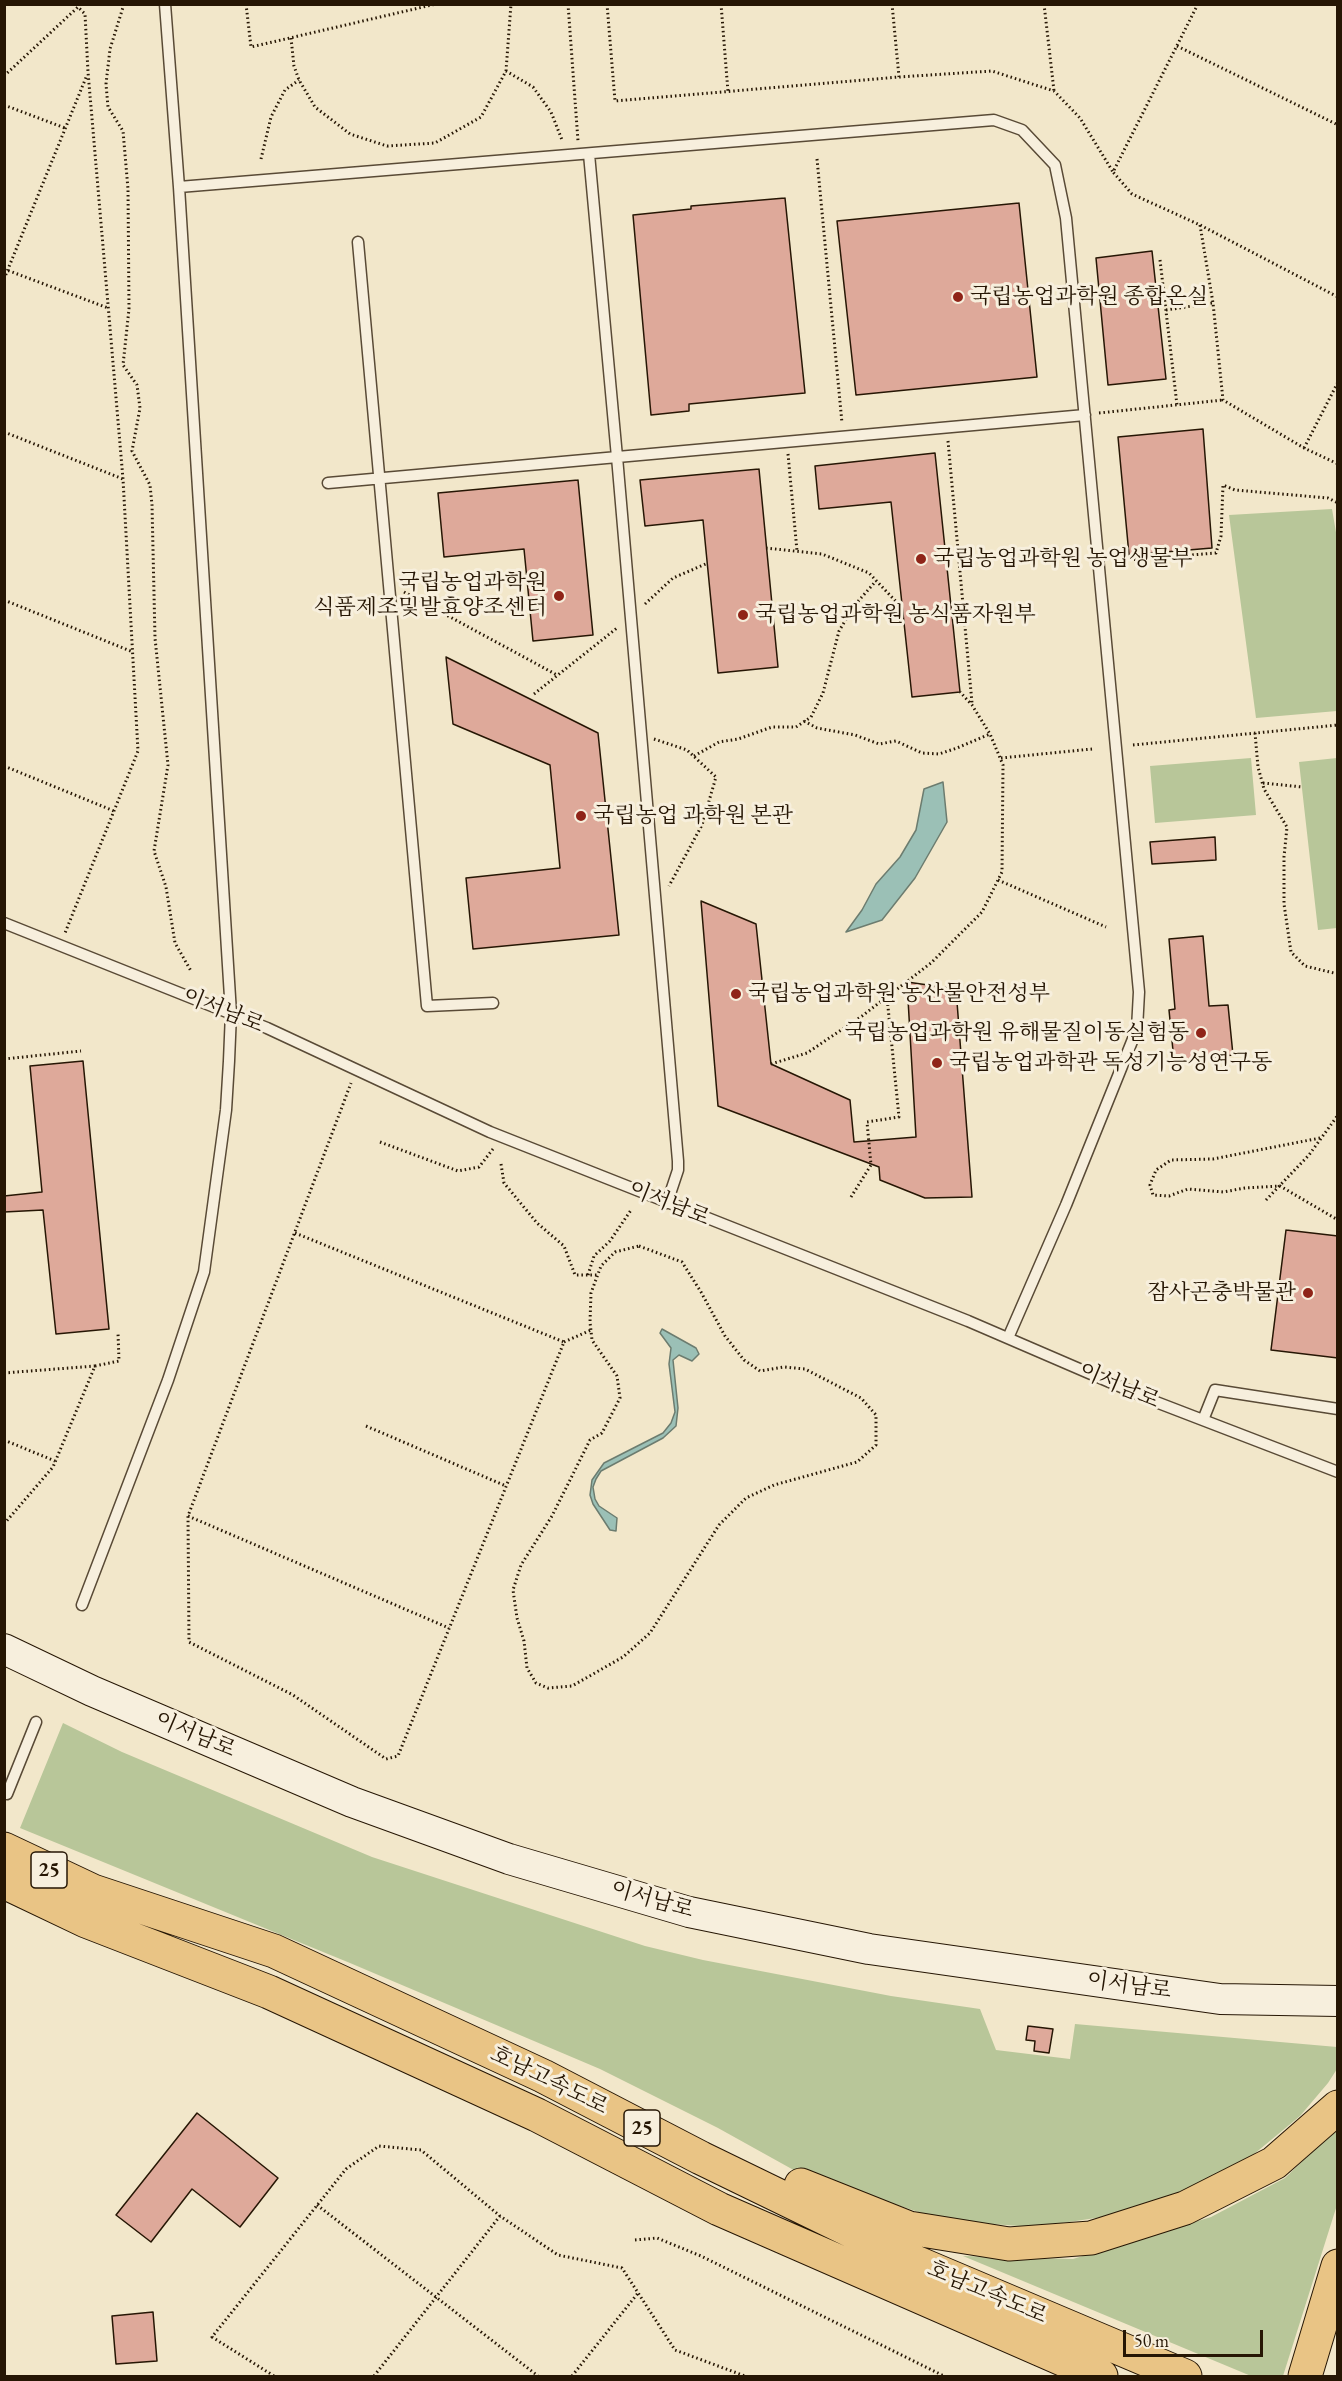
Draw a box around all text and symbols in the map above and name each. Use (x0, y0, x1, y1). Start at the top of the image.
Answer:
place label: 국립농업과학원 종합온실 (970, 284, 1208, 310)
marker: 국립농업과학원 종합온실 (951, 290, 965, 304)
place label: 국립농업과학원 농업생물부 (933, 546, 1192, 572)
marker: 국립농업과학원 농업생물부 (914, 552, 928, 566)
place label: 국립농업과학원 식품제조및발효양조센터 (313, 570, 547, 622)
marker: 국립농업과학원 식품제조및발효양조센터 (552, 589, 566, 603)
place label: 국립농업과학원 농식품자원부 (755, 602, 1036, 628)
marker: 국립농업과학원 농식품자원부 (736, 608, 750, 622)
place label: 국립농업 과학원 본관 (593, 803, 793, 829)
marker: 국립농업 과학원 본관 (574, 809, 588, 823)
place label: 국립농업과학원 농산물안전성부 (748, 981, 1050, 1007)
street label: 이서남로 (179, 983, 267, 1039)
marker: 국립농업과학원 농산물안전성부 (729, 987, 743, 1001)
place label: 국립농업과학원 유해물질이동실험동 (845, 1020, 1189, 1046)
marker: 국립농업과학원 유해물질이동실험동 (1194, 1026, 1208, 1040)
place label: 국립농업과학관 독성기능성연구동 (949, 1050, 1272, 1076)
marker: 국립농업과학관 독성기능성연구동 (930, 1056, 944, 1070)
street label: 이서남로 (625, 1176, 713, 1232)
place label: 잠사곤충박물관 (1147, 1280, 1296, 1306)
marker: 잠사곤충박물관 (1301, 1286, 1315, 1300)
street label: 이서남로 (1075, 1357, 1163, 1415)
street label: 이서남로 (151, 1706, 239, 1764)
road number: 25 (31, 1852, 67, 1888)
street label: 이서남로 (608, 1876, 696, 1924)
street label: 이서남로 (1085, 1967, 1173, 2005)
street label: 호남고속도로 (486, 2041, 612, 2121)
road number: 25 (624, 2110, 660, 2146)
street label: 호남고속도로 (923, 2256, 1051, 2330)
scale bar (1126, 2318, 1266, 2356)
text: 50 m (1134, 2329, 1169, 2352)

